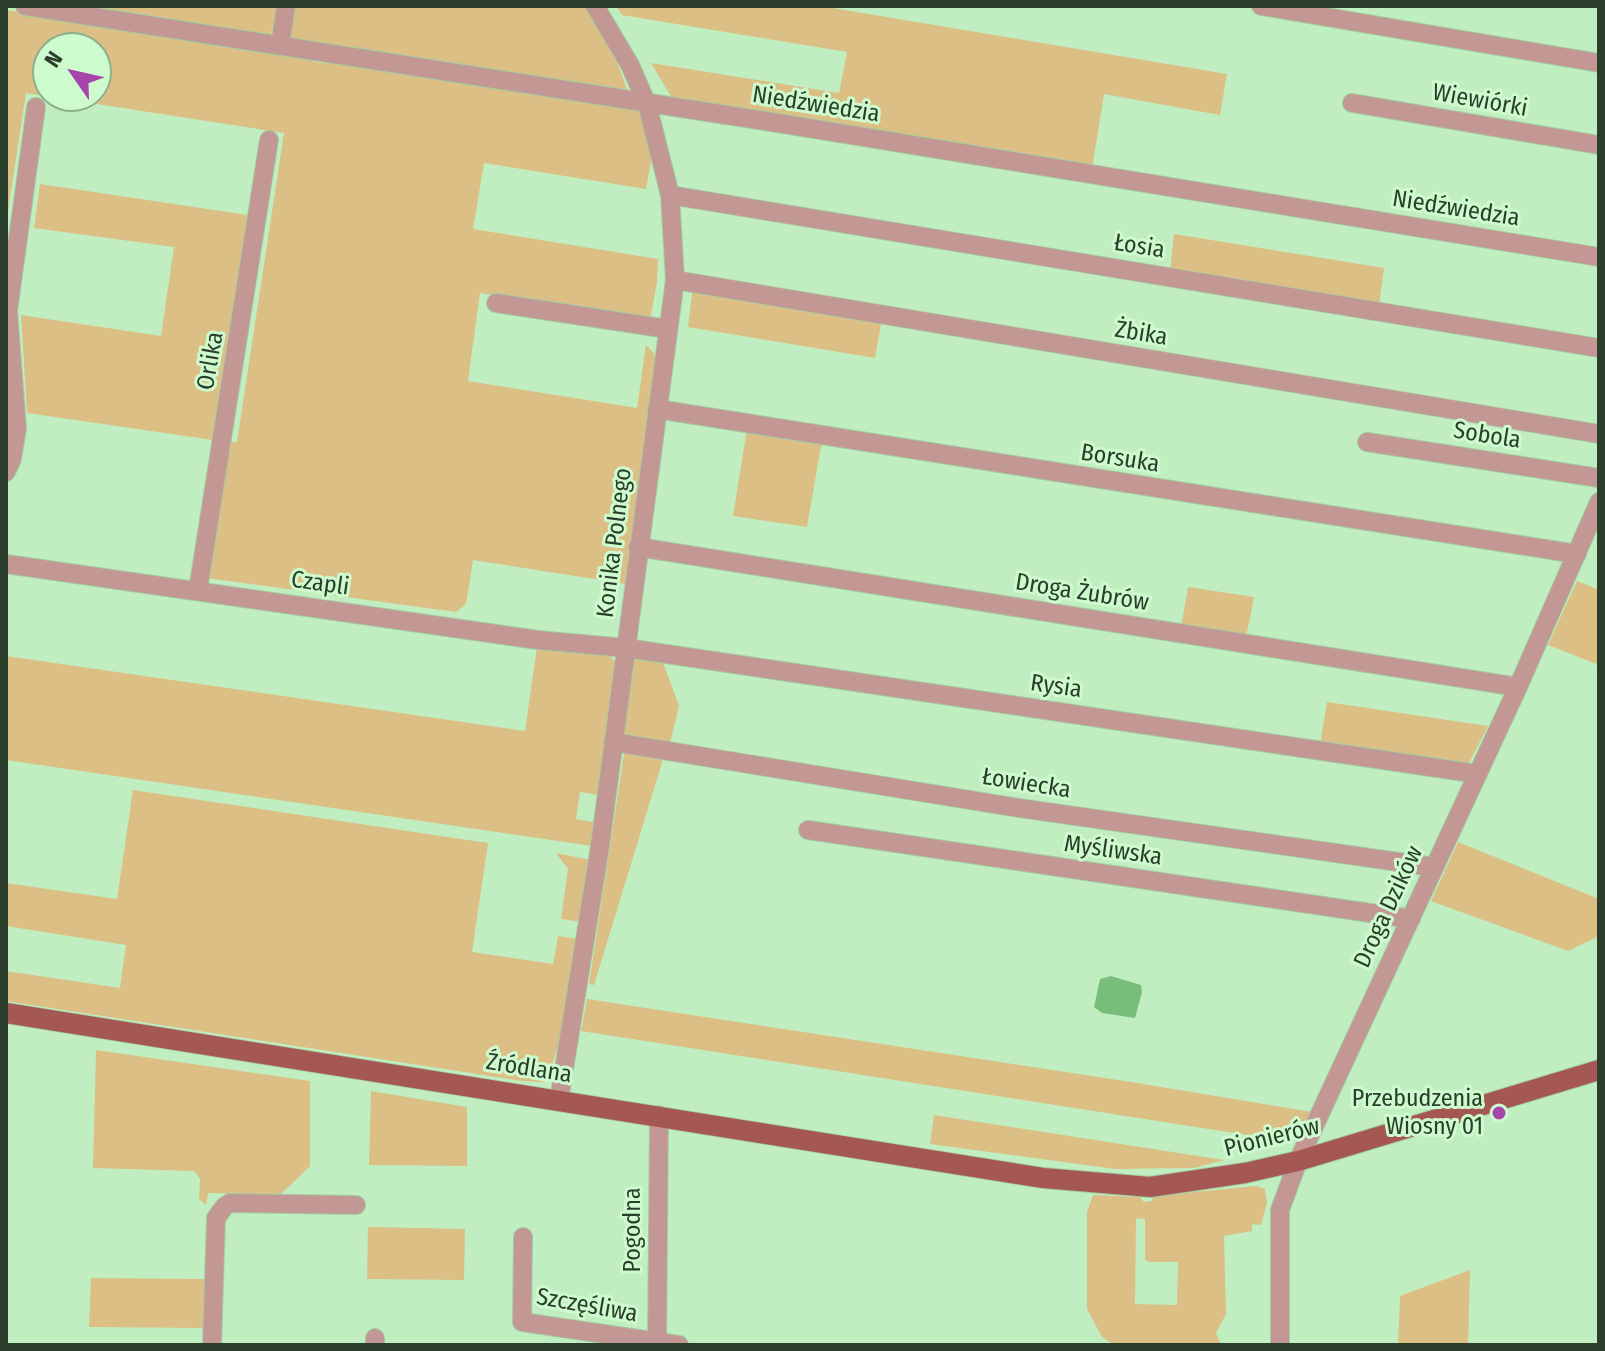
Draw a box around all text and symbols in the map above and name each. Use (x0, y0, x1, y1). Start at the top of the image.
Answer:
north arrow (32, 32, 112, 112)
text: N (38, 46, 68, 72)
street label: Wiewiórki (1430, 78, 1530, 124)
street label: Niedźwiedzia (750, 81, 882, 129)
street label: Niedźwiedzia (1390, 185, 1522, 233)
street label: Łosia (1111, 229, 1167, 265)
street label: Żbika (1113, 316, 1169, 352)
street label: Orlika (192, 330, 230, 392)
street label: Sobola (1451, 416, 1523, 456)
street label: Borsuka (1079, 439, 1161, 479)
street label: Konika Polnego (592, 466, 638, 620)
street label: Czapli (289, 566, 351, 602)
street label: Droga Żubrów (1013, 568, 1151, 618)
street label: Rysia (1028, 669, 1084, 705)
street label: Łowiecka (979, 763, 1073, 805)
street label: Myśliwska (1062, 830, 1164, 872)
street label: Droga Dzików (1348, 842, 1430, 972)
street label: Źródlana (484, 1048, 574, 1090)
place label: Przebudzenia Wiosny 01 (1352, 1085, 1483, 1141)
marker: Przebudzenia Wiosny 01 (1490, 1104, 1508, 1122)
street label: Pionierów (1221, 1112, 1323, 1164)
street label: Pogodna (619, 1187, 647, 1273)
street label: Szczęśliwa (534, 1283, 640, 1329)

